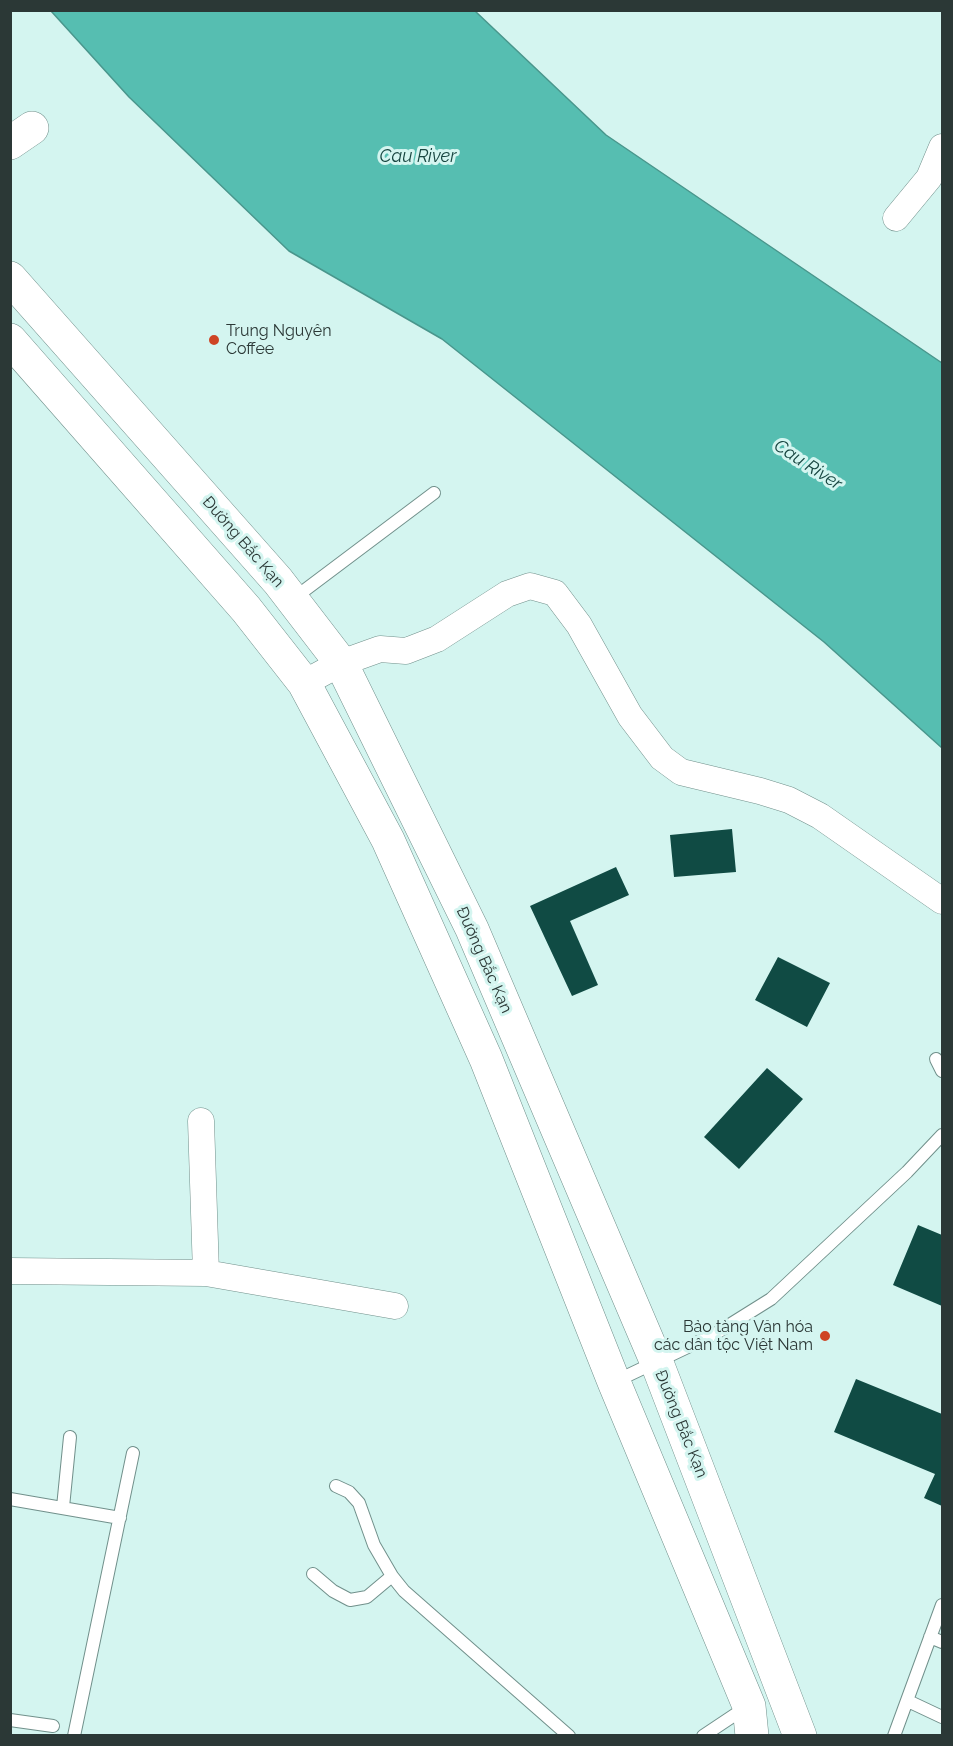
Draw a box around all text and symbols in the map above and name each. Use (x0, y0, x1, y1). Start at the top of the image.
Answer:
water label: Cau River (380, 146, 456, 168)
place label: Trung Nguyên Coffee (226, 321, 331, 359)
marker: Trung Nguyên Coffee (207, 333, 221, 347)
water label: Cau River (770, 435, 846, 495)
street label: Đường Bắc Kạn (198, 493, 288, 591)
street label: Đường Bắc Kạn (452, 904, 516, 1016)
place label: Bảo tàng Văn hóa các dân tộc Việt Nam (654, 1317, 813, 1355)
marker: Bảo tàng Văn hóa các dân tộc Việt Nam (818, 1329, 832, 1343)
street label: Đường Bắc Kạn (651, 1367, 711, 1481)

